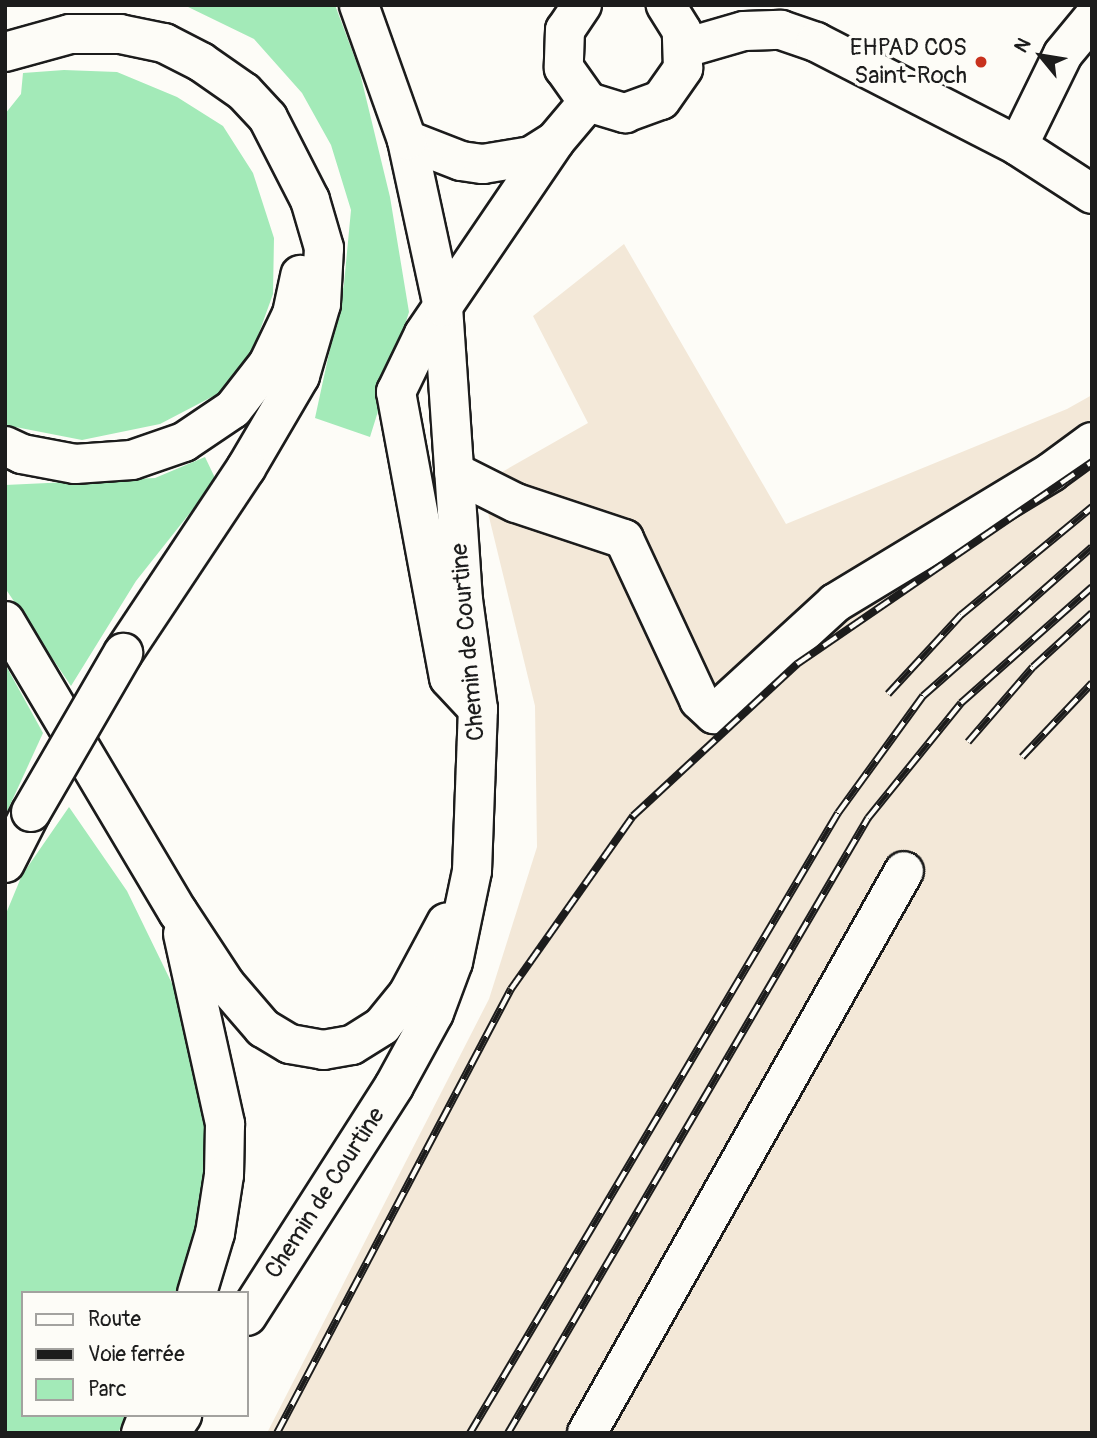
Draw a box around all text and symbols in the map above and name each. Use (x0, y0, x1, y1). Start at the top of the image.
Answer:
north arrow (1006, 21, 1076, 91)
place label: EHPAD COS Saint-Roch (850, 34, 967, 90)
text: N (1009, 34, 1036, 57)
marker: EHPAD COS Saint-Roch (973, 54, 989, 70)
street label: Chemin de Courtine (445, 542, 491, 742)
street label: Chemin de Courtine (259, 1102, 391, 1284)
legend (21, 1291, 248, 1417)
text: Route (88, 1306, 141, 1333)
text: Voie ferrée (88, 1341, 185, 1368)
text: Parc (88, 1376, 127, 1403)

